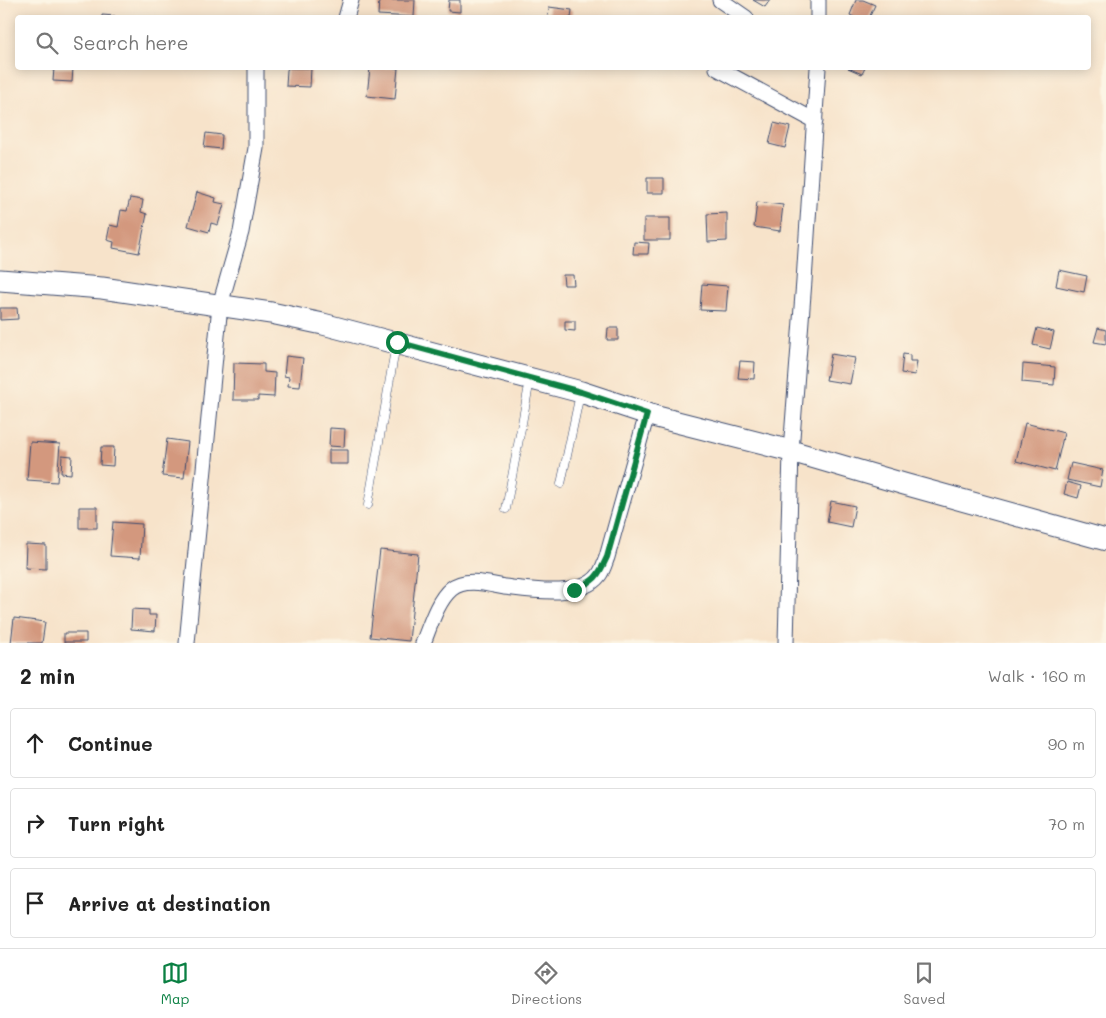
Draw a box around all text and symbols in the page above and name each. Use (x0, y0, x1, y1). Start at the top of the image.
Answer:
search box (15, 15, 1091, 70)
icon: search (33, 29, 61, 57)
text: Search here (73, 30, 189, 55)
route start (386, 331, 409, 354)
route end (563, 579, 586, 602)
text: 2 min (20, 662, 75, 689)
text: Walk · 160 m (988, 665, 1086, 686)
icon: ahead (21, 729, 49, 757)
text: Continue (68, 731, 153, 756)
text: 90 m (1048, 733, 1085, 754)
icon: right (21, 809, 49, 837)
text: Turn right (68, 811, 165, 836)
text: 70 m (1048, 813, 1085, 834)
icon: arrive (21, 889, 49, 917)
text: Arrive at destination (68, 891, 271, 916)
tab: Map (161, 959, 189, 1008)
tab: Directions (511, 959, 582, 1008)
tab: Saved (904, 959, 945, 1008)

